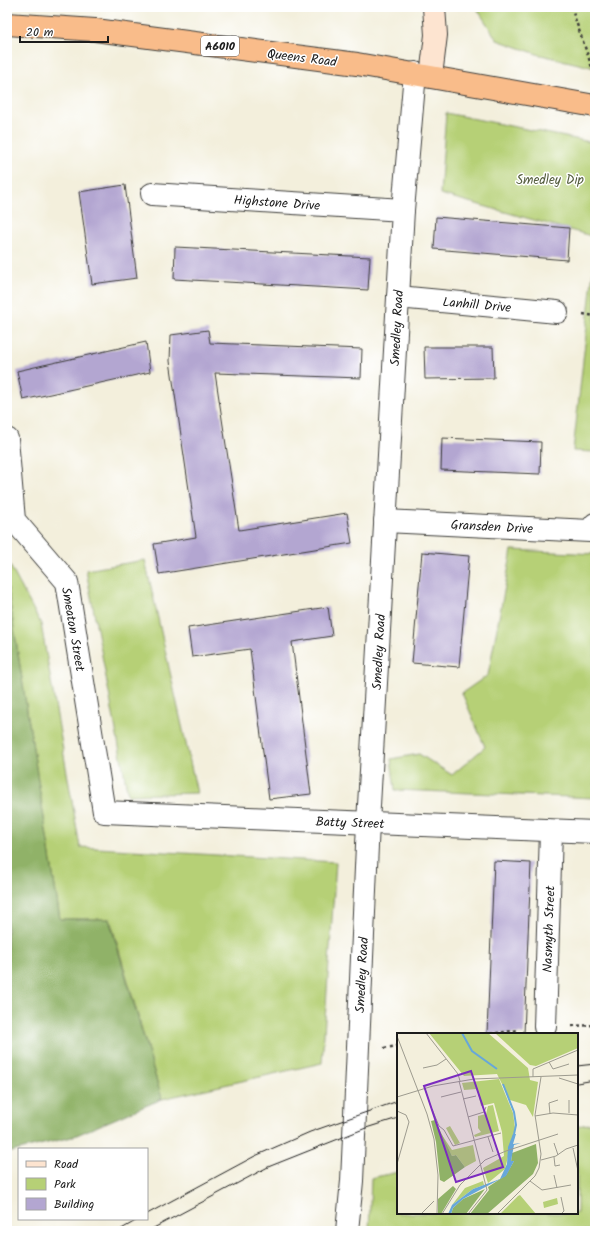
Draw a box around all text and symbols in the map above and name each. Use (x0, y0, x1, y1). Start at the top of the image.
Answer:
scale bar (20, 18, 108, 44)
text: 20 m (26, 23, 54, 42)
road number: A6010 (201, 36, 239, 56)
street label: Queens Road (266, 44, 338, 73)
park label: Smedley Dip (516, 170, 585, 191)
street label: Highstone Drive (233, 190, 321, 217)
street label: Smedley Road (385, 289, 410, 367)
street label: Lanhill Drive (442, 292, 512, 319)
street label: Gransden Drive (450, 515, 534, 540)
street label: Smeaton Street (55, 585, 90, 674)
street label: Smedley Road (367, 613, 392, 691)
street label: Batty Street (315, 812, 386, 835)
street label: Nasmyth Street (537, 884, 562, 973)
street label: Smedley Road (350, 936, 375, 1014)
inset map (397, 1033, 578, 1214)
legend (18, 1148, 148, 1220)
text: Road (54, 1155, 79, 1174)
text: Park (54, 1175, 76, 1194)
text: Building (54, 1195, 94, 1214)

